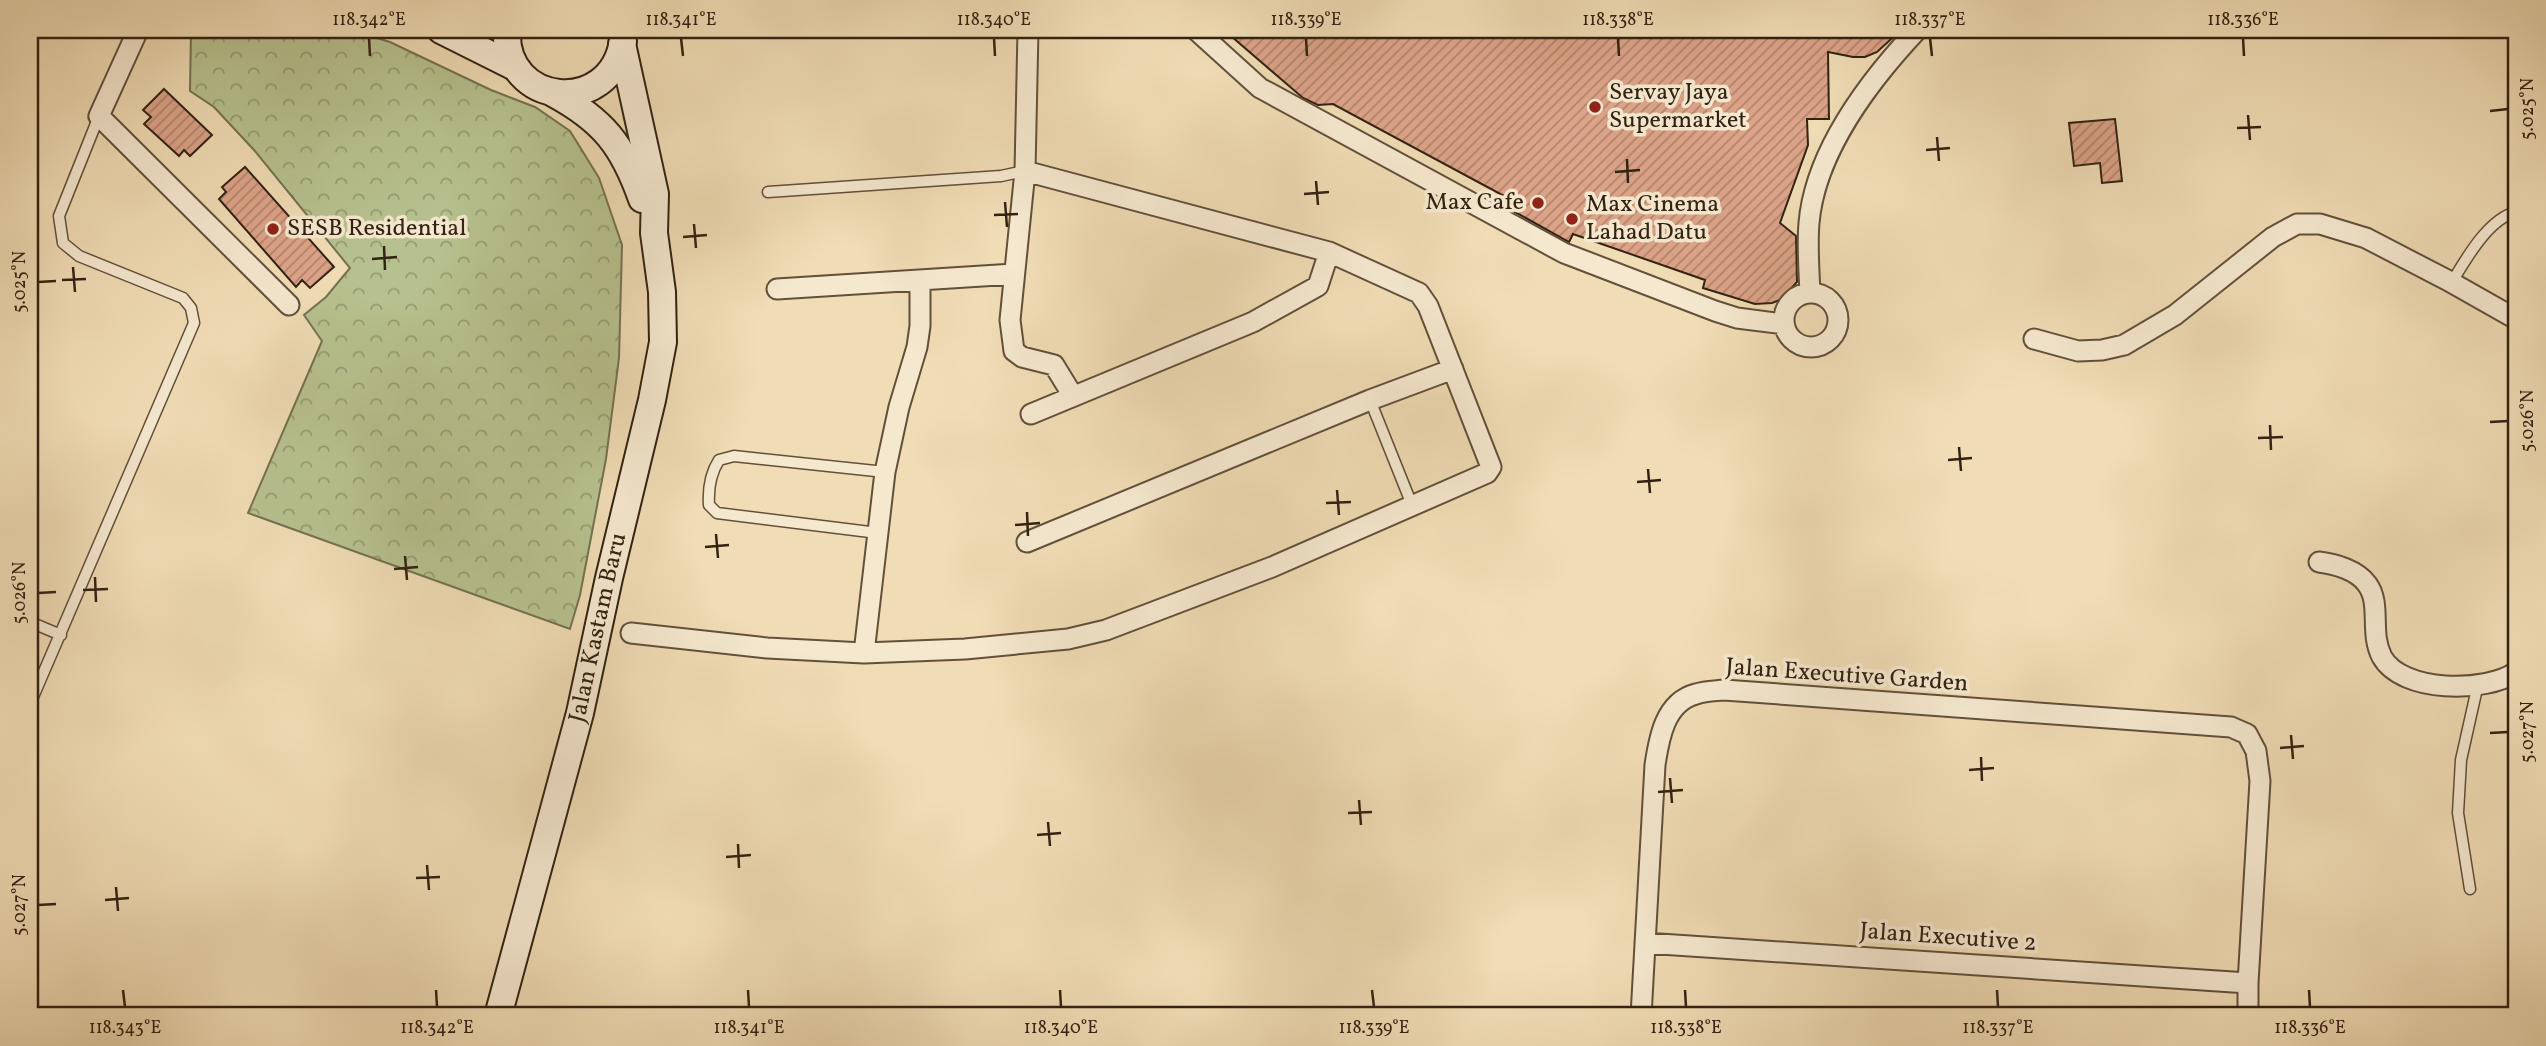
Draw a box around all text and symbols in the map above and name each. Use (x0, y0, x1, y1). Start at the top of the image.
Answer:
text: 118.342°E (332, 8, 406, 33)
text: 118.341°E (645, 8, 717, 33)
text: 118.340°E (957, 8, 1031, 33)
text: 118.339°E (1270, 8, 1342, 33)
text: 118.338°E (1582, 8, 1654, 33)
text: 118.337°E (1894, 8, 1966, 33)
text: 118.336°E (2207, 8, 2279, 33)
place label: Servay Jaya Supermarket (1609, 76, 1747, 138)
text: 5.025°N (2516, 78, 2541, 140)
marker: Servay Jaya Supermarket (1587, 99, 1603, 115)
place label: Max Cafe (1425, 186, 1524, 220)
place label: Max Cinema Lahad Datu (1586, 188, 1719, 250)
marker: Max Cafe (1530, 195, 1546, 211)
marker: Max Cinema Lahad Datu (1564, 211, 1580, 227)
place label: SESB Residential (287, 212, 467, 246)
marker: SESB Residential (265, 221, 281, 237)
text: 5.025°N (8, 251, 33, 313)
text: 5.026°N (2516, 390, 2541, 452)
street label: Jalan Kastam Baru (561, 529, 636, 727)
text: 5.026°N (8, 562, 33, 624)
street label: Jalan Executive Garden (1724, 651, 1970, 701)
text: 5.027°N (2516, 701, 2541, 763)
text: 5.027°N (8, 874, 33, 936)
street label: Jalan Executive 2 (1858, 915, 2038, 961)
text: 118.343°E (89, 1016, 162, 1041)
text: 118.342°E (400, 1016, 474, 1041)
text: 118.341°E (713, 1016, 785, 1041)
text: 118.340°E (1024, 1016, 1098, 1041)
text: 118.339°E (1338, 1016, 1410, 1041)
text: 118.338°E (1650, 1016, 1722, 1041)
text: 118.337°E (1962, 1016, 2034, 1041)
text: 118.336°E (2274, 1016, 2346, 1041)

